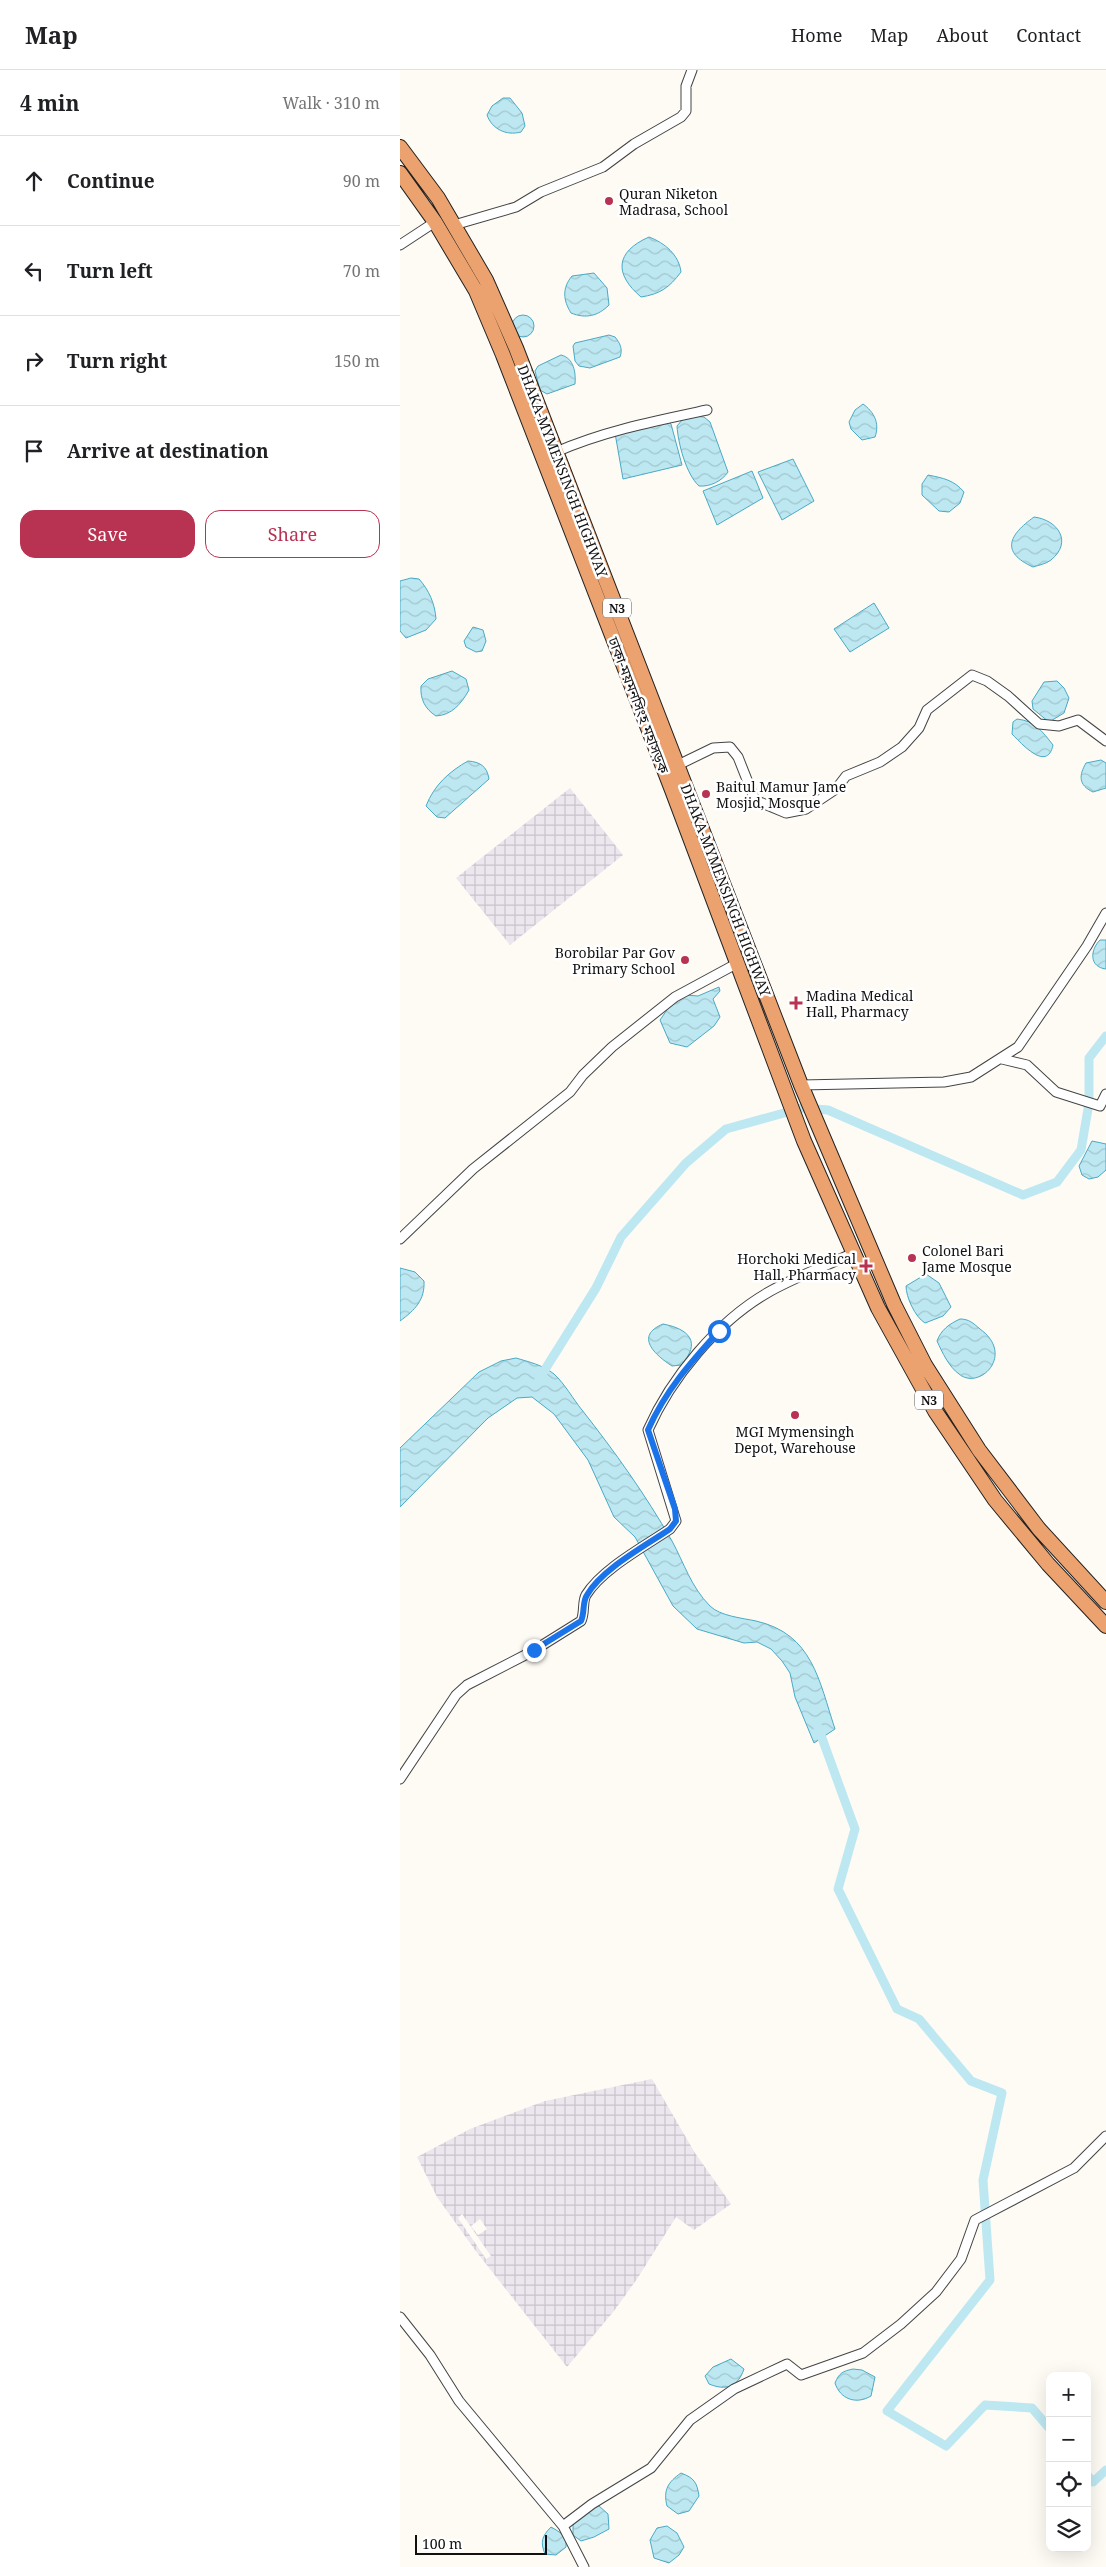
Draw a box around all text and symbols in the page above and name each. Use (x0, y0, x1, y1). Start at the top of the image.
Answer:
text: Map (25, 18, 78, 51)
text: Home (791, 23, 842, 47)
text: Map (870, 23, 908, 47)
text: About (936, 23, 988, 47)
text: Contact (1016, 23, 1081, 47)
text: 4 min (20, 89, 79, 117)
text: Walk · 310 m (283, 92, 380, 114)
icon: ahead (20, 167, 48, 195)
text: Continue (67, 168, 155, 194)
text: 90 m (343, 170, 380, 192)
place label: Quran Niketon Madrasa, School (619, 184, 729, 219)
marker: Quran Niketon Madrasa, School (603, 195, 615, 207)
icon: left (20, 257, 48, 285)
text: Turn left (67, 258, 153, 284)
text: 70 m (343, 260, 380, 282)
icon: right (20, 347, 48, 375)
text: Turn right (67, 348, 167, 374)
text: 150 m (334, 350, 380, 372)
street label: DHAKA-MYMENSINGH HIGHWAY (514, 362, 613, 580)
icon: arrive (20, 437, 48, 465)
text: Arrive at destination (67, 438, 269, 464)
button: Save (20, 510, 195, 558)
button: Share (205, 510, 380, 558)
road number: N3 (603, 598, 631, 618)
street label: ঢাকা-ময়মনসিংহ মহাসড়ক (604, 633, 674, 777)
place label: Baitul Mamur Jame Mosjid, Mosque (716, 777, 846, 812)
street label: DHAKA-MYMENSINGH HIGHWAY (677, 781, 776, 999)
marker: Baitul Mamur Jame Mosjid, Mosque (700, 788, 712, 800)
place label: Borobilar Par Gov Primary School (555, 943, 676, 978)
marker: Borobilar Par Gov Primary School (679, 954, 691, 966)
place label: Madina Medical Hall, Pharmacy (806, 986, 914, 1021)
marker: Madina Medical Hall, Pharmacy (790, 997, 802, 1009)
place label: Colonel Bari Jame Mosque (921, 1241, 1012, 1276)
place label: Horchoki Medical Hall, Pharmacy (737, 1249, 857, 1284)
marker: Colonel Bari Jame Mosque (906, 1252, 918, 1264)
marker: Horchoki Medical Hall, Pharmacy (860, 1260, 872, 1272)
route start (708, 1320, 731, 1343)
road number: N3 (915, 1390, 943, 1410)
marker: MGI Mymensingh Depot, Warehouse (789, 1409, 801, 1421)
place label: MGI Mymensingh Depot, Warehouse (734, 1422, 856, 1457)
route end (523, 1639, 546, 1662)
map controls (1046, 2372, 1091, 2552)
button: + (1046, 2372, 1091, 2417)
button: − (1046, 2417, 1091, 2462)
button: locate (1046, 2462, 1091, 2507)
button: layers (1046, 2507, 1091, 2552)
scale bar (415, 2532, 548, 2555)
text: 100 m (422, 2534, 462, 2553)

